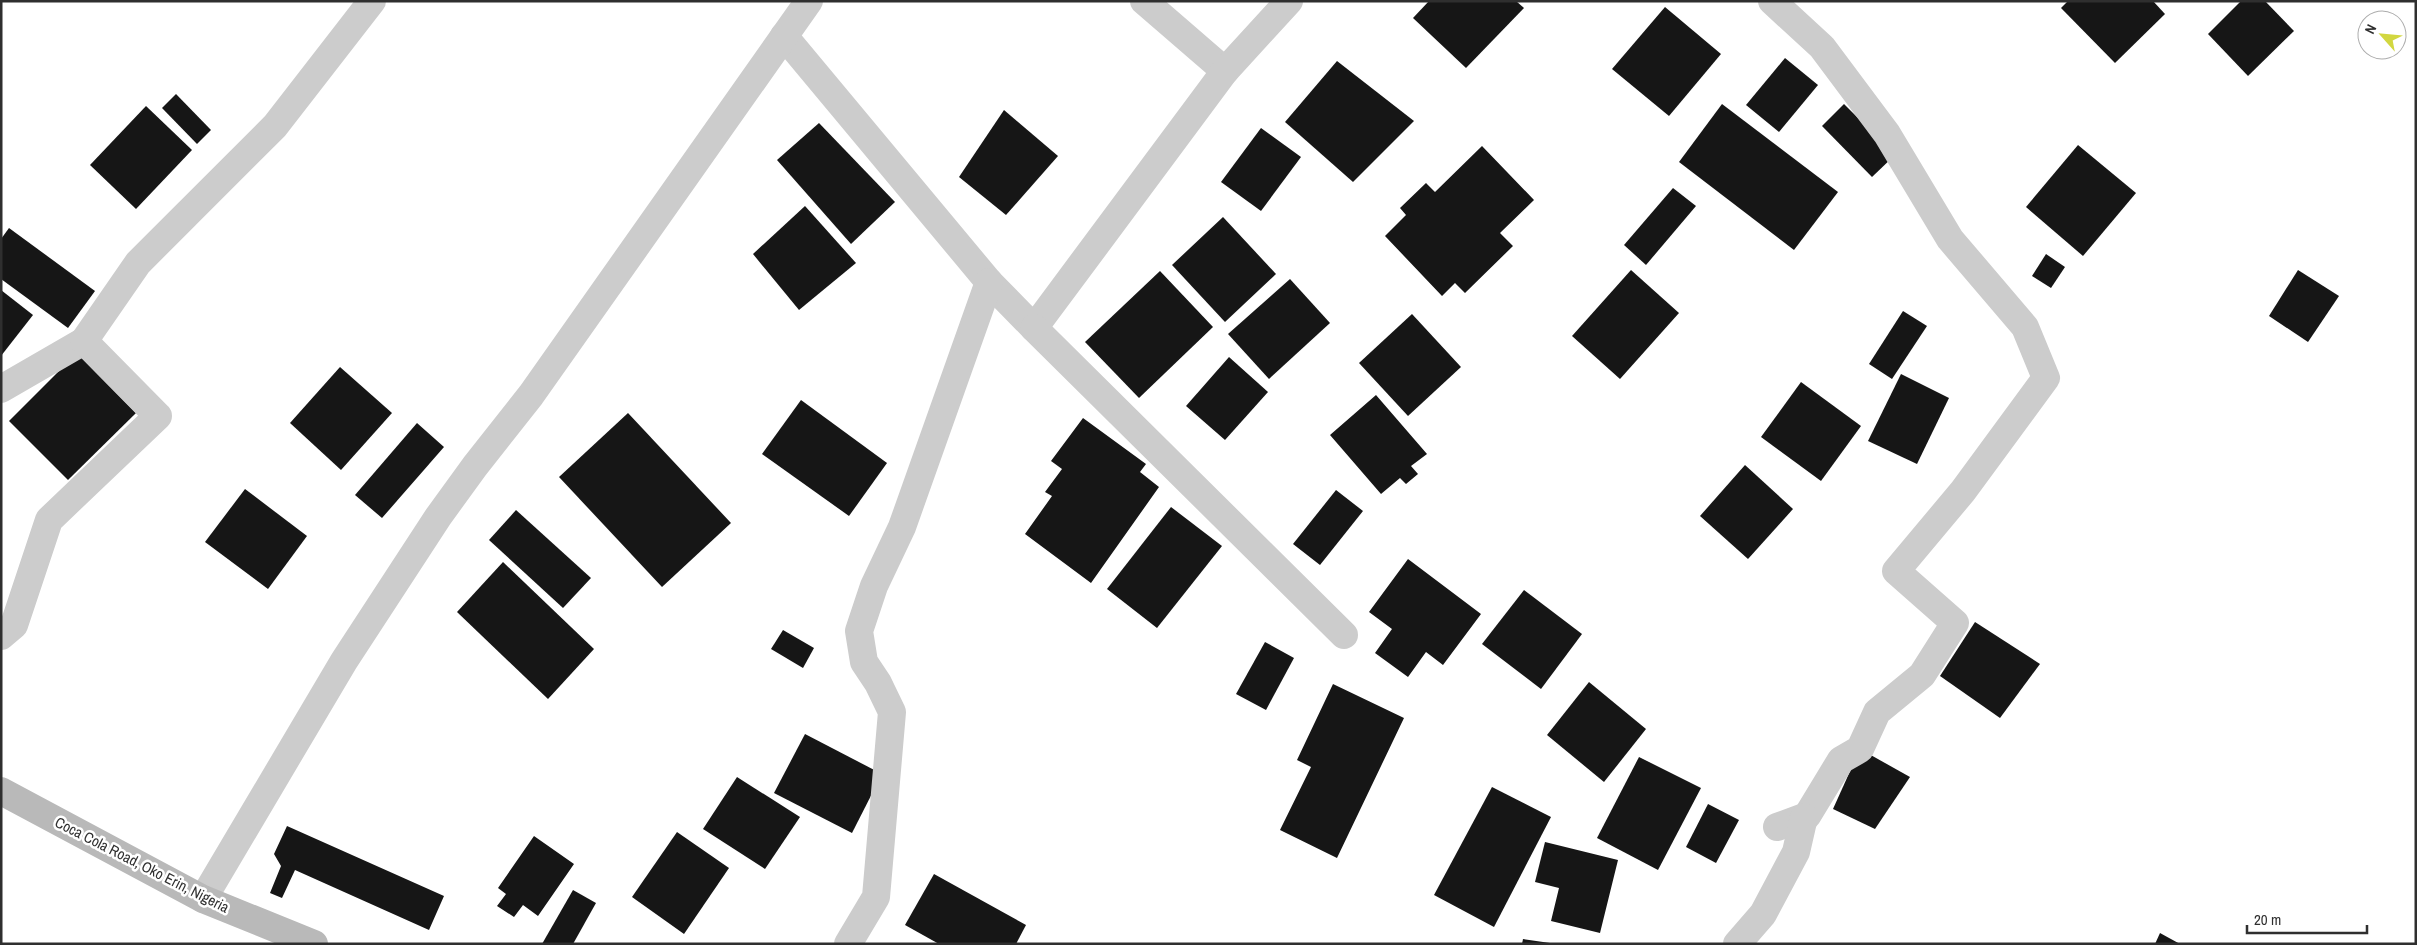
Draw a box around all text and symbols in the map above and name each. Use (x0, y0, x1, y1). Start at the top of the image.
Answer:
north arrow (2357, 10, 2407, 60)
text: N (2361, 21, 2380, 37)
street label: Coca Cola Road, Oko Erin, Nigeria (52, 811, 233, 918)
scale bar (2247, 902, 2367, 934)
text: 20 m (2254, 909, 2281, 930)

